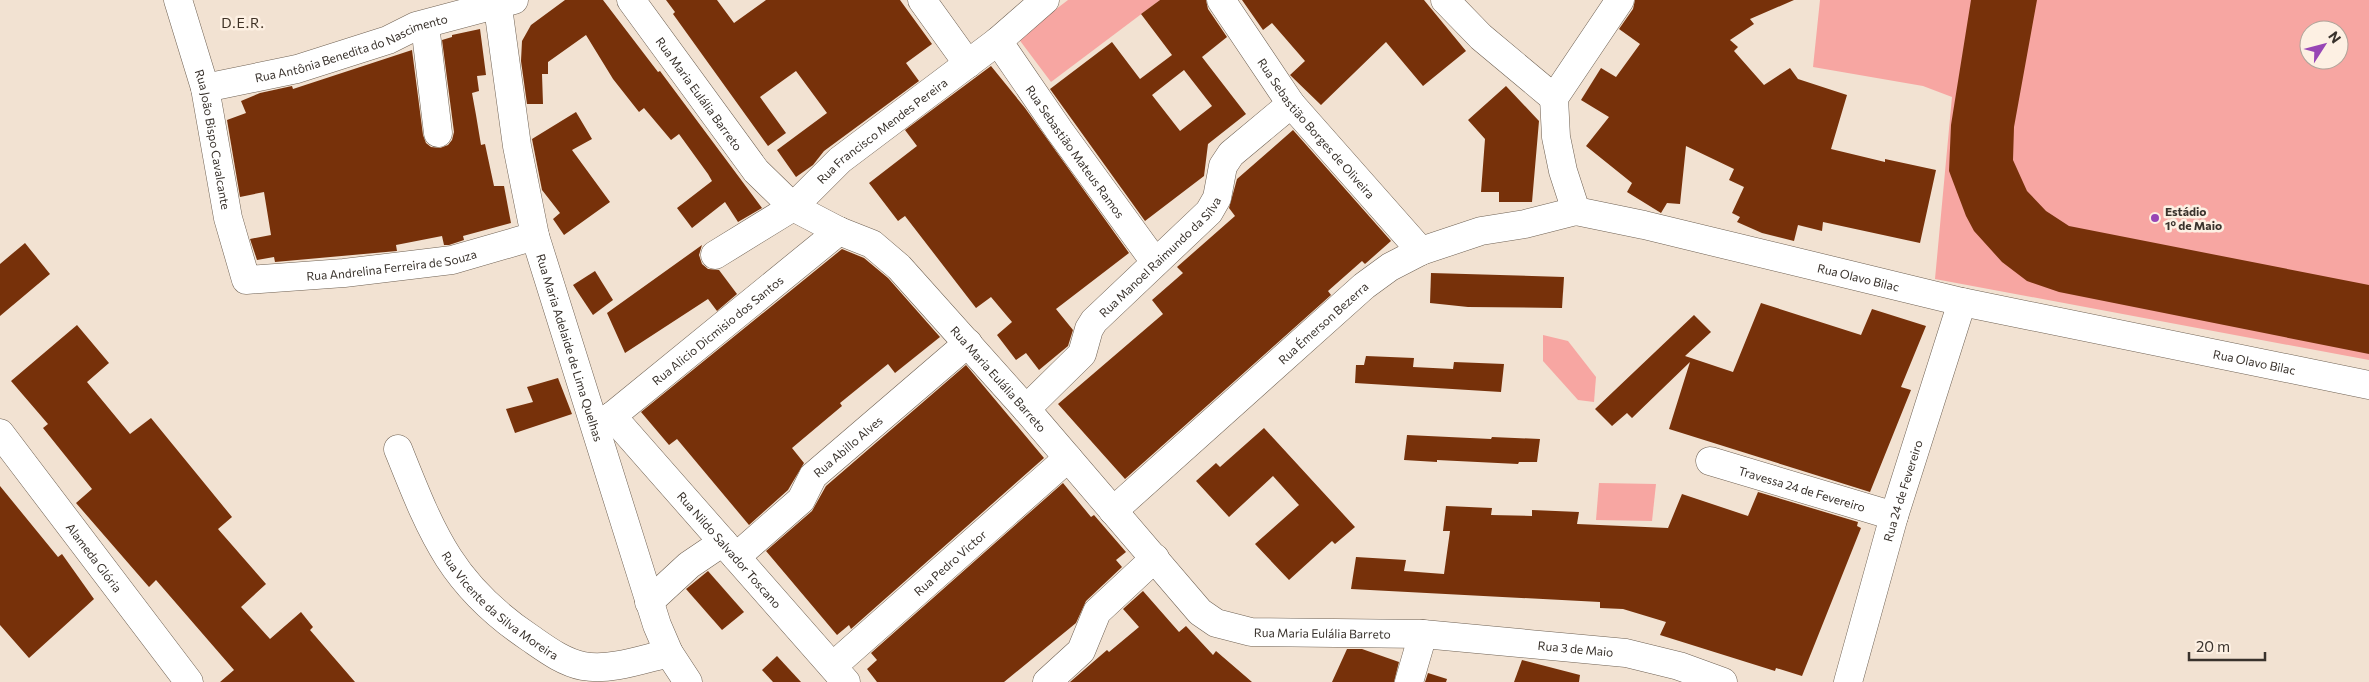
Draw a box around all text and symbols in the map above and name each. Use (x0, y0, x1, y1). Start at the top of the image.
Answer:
street label: Rua Antônia Benedita do Nascimento (254, 11, 449, 85)
district label: D.E.R. (221, 14, 265, 31)
north arrow (2299, 20, 2349, 70)
text: N (2325, 28, 2345, 46)
street label: Rua Maria Eulália Barreto (653, 34, 746, 153)
street label: Rua Sebastião Borges de Oliveira (1255, 55, 1378, 201)
street label: Rua João Bispo Cavalcante (193, 67, 233, 211)
street label: Rua Francisco Mendes Pereira (814, 75, 950, 186)
street label: Rua Sebastião Mateus Ramos (1023, 82, 1128, 221)
street label: Rua Manoel Raimundo da Silva (1096, 194, 1223, 320)
place label: Estádio 1º de Maio (2165, 204, 2222, 232)
marker: Estádio 1º de Maio (2149, 212, 2161, 224)
street label: Rua Andrelina Ferreira de Souza (306, 246, 478, 283)
street label: Rua Maria Adelaide de Lima Quelhas (534, 252, 606, 443)
street label: Rua Olavo Bilac (1816, 260, 1901, 294)
street label: Rua Alicio Dicmisio dos Santos (649, 273, 786, 388)
street label: Rua Émerson Bezerra (1275, 279, 1371, 367)
street label: Rua Maria Eulália Barreto (948, 323, 1049, 435)
street label: Rua Olavo Bilac (2212, 346, 2297, 377)
street label: Rua Abillo Alves (810, 413, 885, 480)
street label: Rua 24 de Fevereiro (1880, 438, 1925, 543)
street label: Travessa 24 de Fevereiro (1737, 463, 1867, 514)
street label: Rua Nildo Salvador Toscano (675, 489, 785, 611)
street label: Alameda Glória (64, 520, 125, 595)
street label: Rua Pedro Victor (911, 527, 989, 598)
street label: Rua Vicente da Silva Moreira (439, 549, 561, 662)
street label: Rua Maria Eulália Barreto (1254, 625, 1391, 641)
scale bar (2189, 630, 2265, 662)
text: 20 m (2196, 637, 2230, 655)
street label: Rua 3 de Maio (1537, 638, 1614, 659)

